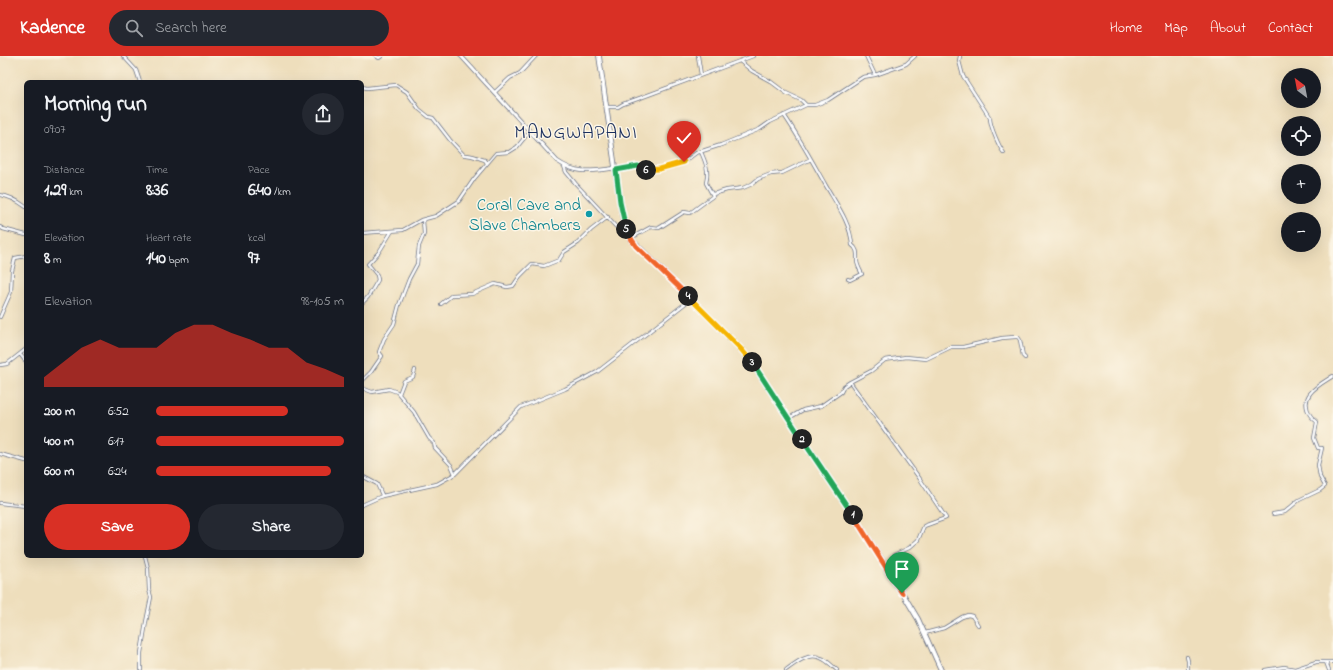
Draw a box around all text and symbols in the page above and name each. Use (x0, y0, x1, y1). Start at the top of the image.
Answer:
search box (109, 10, 389, 46)
text: Kadence (20, 15, 85, 42)
icon: search (123, 17, 145, 39)
text: Search here (155, 17, 227, 39)
text: Home (1110, 18, 1142, 39)
text: Map (1164, 18, 1188, 39)
text: About (1210, 18, 1246, 39)
text: Contact (1268, 18, 1313, 39)
north arrow (1281, 68, 1321, 108)
map controls (1281, 68, 1321, 252)
text: Morning run (44, 89, 147, 121)
button: share (302, 93, 344, 135)
button: locate (1281, 116, 1321, 156)
text: 09:07 (44, 120, 66, 139)
district label: MANGWAPANI (514, 120, 638, 147)
pin (667, 121, 701, 162)
icon: check (673, 127, 695, 149)
pin: 6 (636, 160, 656, 180)
text: Distance (44, 162, 85, 178)
text: Time (146, 162, 168, 178)
text: Pace (248, 162, 269, 178)
text: 6 (644, 162, 648, 178)
button: + (1281, 164, 1321, 204)
text: 1.29 (44, 178, 66, 203)
text: 8:36 (146, 178, 168, 203)
text: 6:40 (248, 178, 271, 203)
text: km (66, 184, 83, 200)
text: /km (271, 184, 291, 200)
place label: Coral Cave and Slave Chambers (469, 193, 581, 238)
marker: Coral Cave and Slave Chambers (584, 209, 594, 219)
button: − (1281, 212, 1321, 252)
pin: 5 (616, 219, 636, 239)
text: 5 (623, 221, 629, 237)
text: Elevation (44, 230, 84, 246)
text: Heart rate (146, 230, 191, 246)
text: kcal (248, 230, 266, 246)
text: 8 (44, 246, 50, 271)
text: 140 (146, 246, 166, 271)
text: 97 (248, 246, 260, 271)
text: m (50, 252, 62, 268)
text: bpm (166, 252, 189, 268)
pin: 4 (678, 286, 698, 306)
text: 4 (686, 288, 690, 304)
text: Elevation (44, 292, 92, 311)
text: 98–105 m (301, 292, 344, 311)
pin: 3 (742, 352, 762, 372)
text: 3 (750, 354, 754, 370)
text: 200 m (44, 402, 75, 421)
text: 6:52 (108, 402, 129, 421)
pin: 2 (792, 429, 812, 449)
text: 2 (799, 431, 805, 447)
text: 400 m (44, 432, 74, 451)
text: 6:17 (108, 432, 124, 451)
text: 600 m (44, 462, 74, 481)
text: 6:24 (108, 462, 127, 481)
button: Save (44, 504, 190, 550)
button: Share (198, 504, 344, 550)
pin: 1 (843, 505, 863, 525)
text: 1 (851, 507, 855, 523)
pin (885, 552, 919, 593)
icon: arrive (891, 558, 913, 580)

